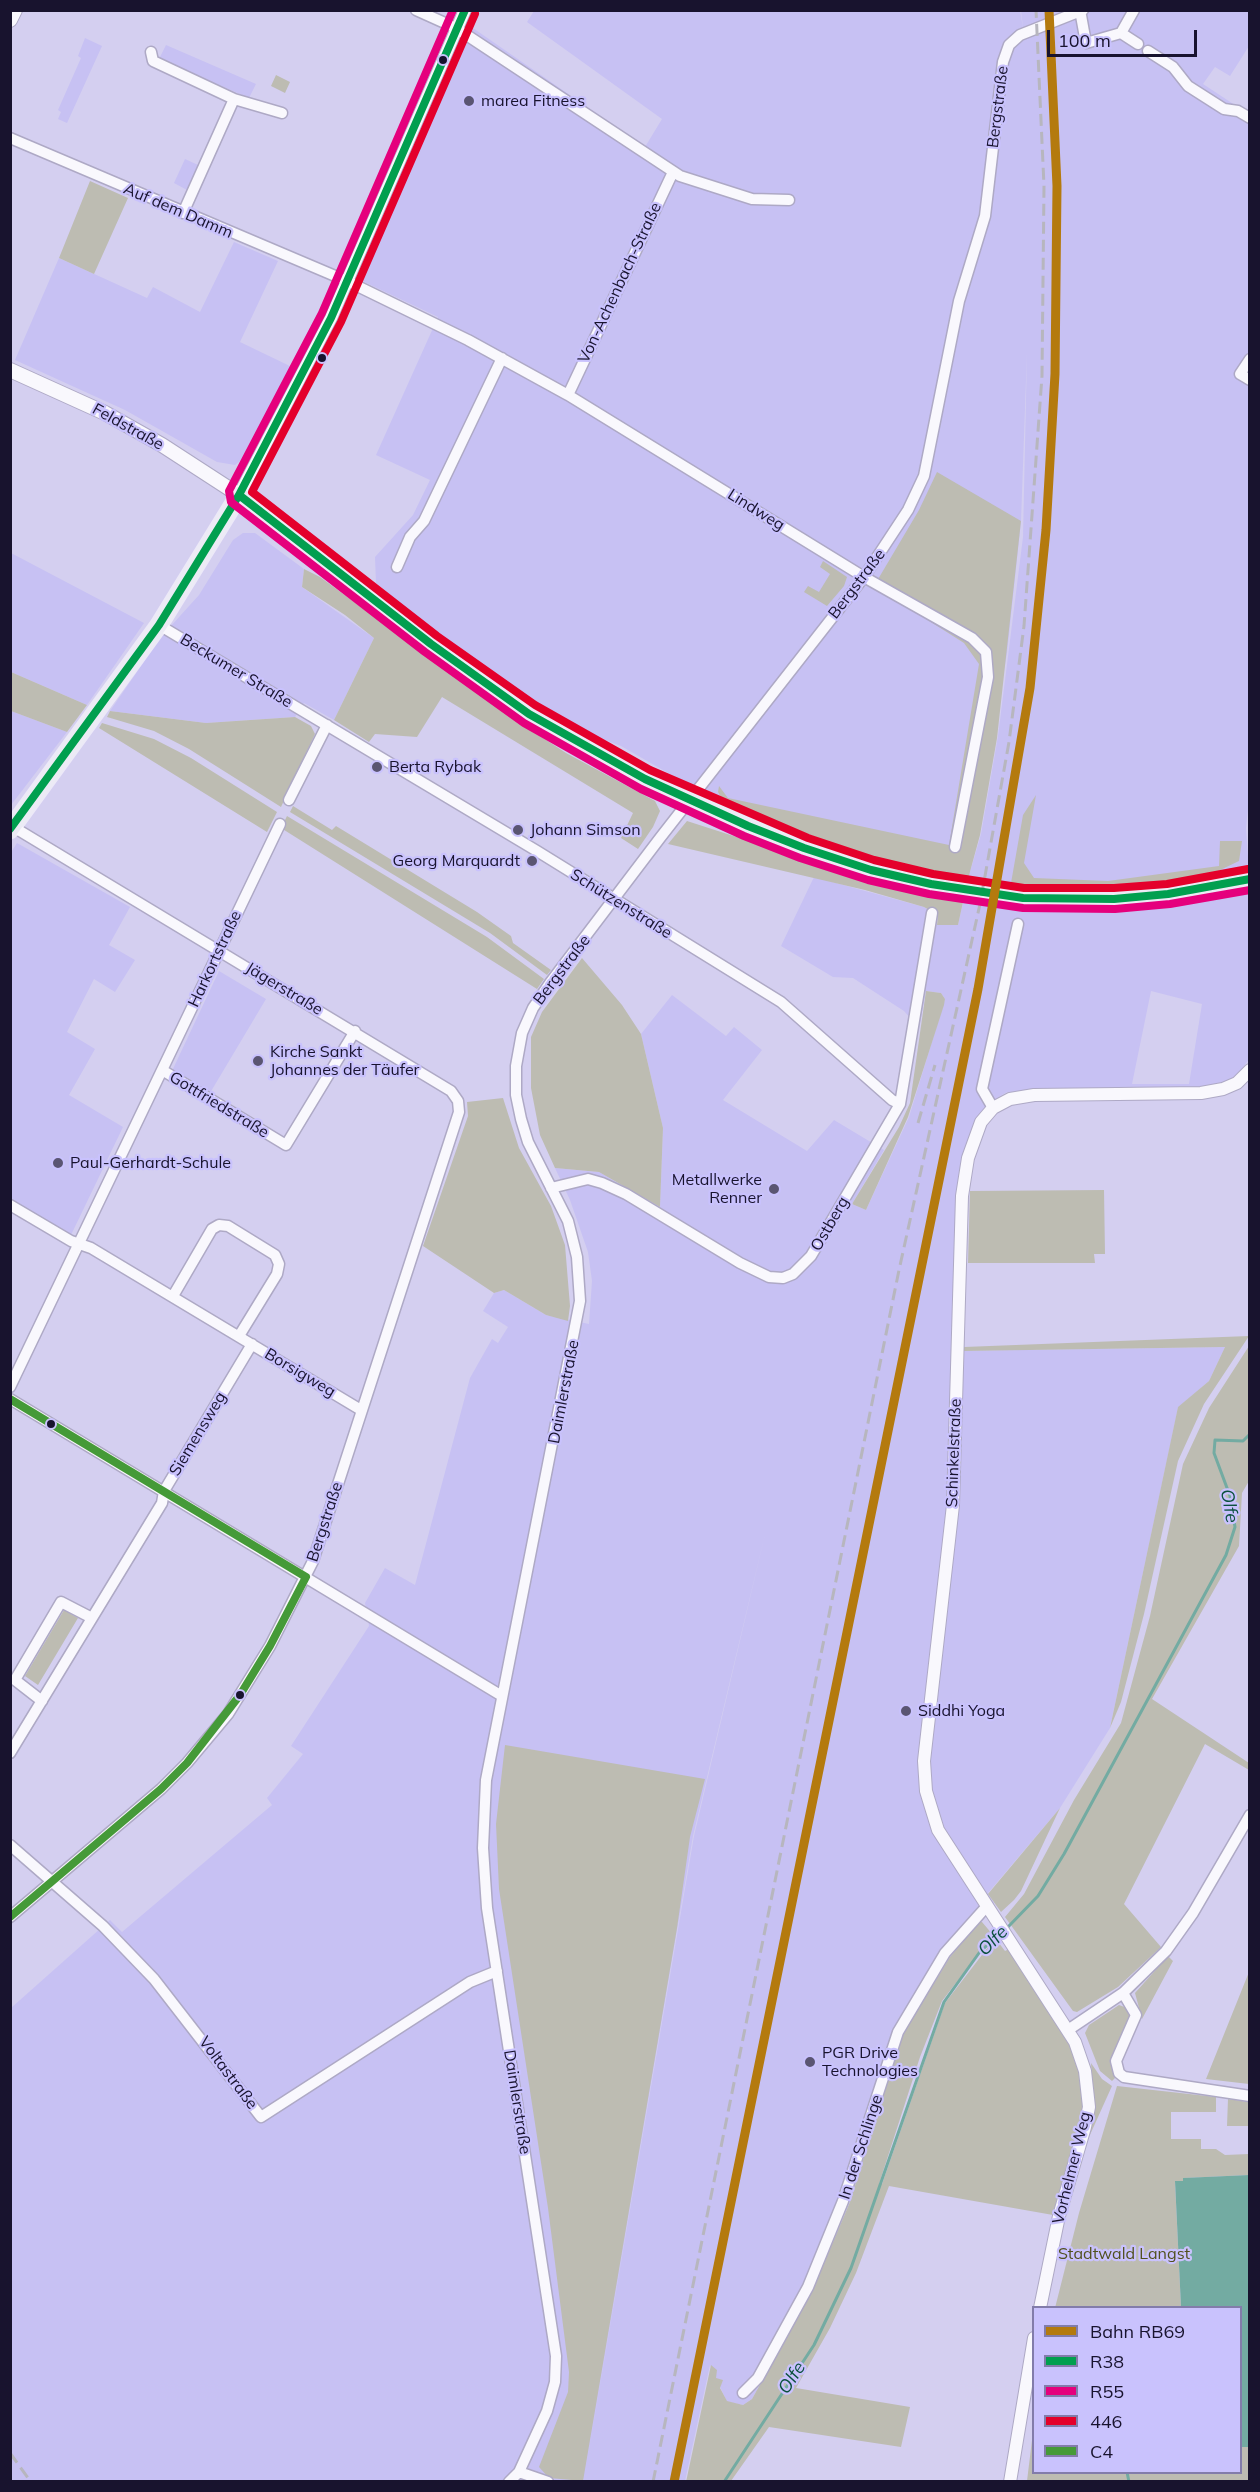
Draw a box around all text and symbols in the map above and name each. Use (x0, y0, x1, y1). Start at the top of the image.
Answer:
scale bar (1050, 18, 1200, 56)
text: 100 m (1058, 29, 1111, 52)
unlabelled marker (437, 54, 449, 66)
street label: Bergstraße (983, 65, 1013, 149)
place label: marea Fitness (481, 91, 585, 111)
marker: marea Fitness (462, 94, 476, 108)
street label: Auf dem Damm (121, 179, 235, 243)
street label: Von-Achenbach-Straße (574, 200, 666, 366)
unlabelled marker (316, 352, 328, 364)
street label: Feldstraße (89, 400, 167, 454)
street label: Lindweg (724, 485, 788, 535)
street label: Bergstraße (824, 545, 890, 623)
street label: Beckumer Straße (176, 630, 296, 712)
place label: Berta Rybak (389, 757, 481, 777)
marker: Berta Rybak (370, 760, 384, 774)
place label: Johann Simson (530, 820, 641, 840)
marker: Johann Simson (511, 823, 525, 837)
place label: Georg Marquardt (393, 851, 520, 871)
marker: Georg Marquardt (525, 854, 539, 868)
street label: Schützenstraße (567, 865, 675, 943)
street label: Harkortstraße (184, 908, 246, 1010)
street label: Bergstraße (529, 931, 595, 1009)
street label: Jägerstraße (242, 958, 326, 1020)
place label: Kirche Sankt Johannes der Täufer (270, 1042, 419, 1080)
marker: Kirche Sankt Johannes der Täufer (251, 1054, 265, 1068)
street label: Gottfriedstraße (166, 1068, 272, 1142)
place label: Paul-Gerhardt-Schule (70, 1153, 231, 1173)
marker: Paul-Gerhardt-Schule (51, 1156, 65, 1170)
place label: Metallwerke Renner (672, 1170, 762, 1208)
marker: Metallwerke Renner (767, 1182, 781, 1196)
street label: Ostberg (807, 1193, 853, 1255)
street label: Daimlerstraße (545, 1338, 583, 1446)
street label: Borsigweg (261, 1344, 339, 1402)
street label: Siemensweg (165, 1389, 231, 1479)
street label: Schinkelstraße (943, 1398, 965, 1508)
unlabelled marker (45, 1418, 57, 1430)
street label: Bergstraße (303, 1480, 347, 1564)
water label: Olfe (1215, 1487, 1243, 1525)
unlabelled marker (234, 1689, 246, 1701)
place label: Siddhi Yoga (918, 1701, 1005, 1721)
marker: Siddhi Yoga (899, 1704, 913, 1718)
water label: Olfe (973, 1921, 1013, 1961)
street label: Voltastraße (194, 2033, 262, 2113)
place label: PGR Drive Technologies (822, 2043, 918, 2081)
street label: Daimlerstraße (499, 2049, 535, 2155)
marker: PGR Drive Technologies (803, 2055, 817, 2069)
street label: In der Schlinge (835, 2092, 887, 2202)
street label: Vorhelmer Weg (1049, 2110, 1095, 2226)
park label: Stadtwald Langst (1058, 2244, 1190, 2264)
legend (1032, 2306, 1242, 2474)
text: Bahn RB69 (1090, 2320, 1185, 2343)
text: R38 (1090, 2350, 1124, 2373)
water label: Olfe (774, 2358, 810, 2398)
text: R55 (1090, 2380, 1124, 2403)
text: 446 (1090, 2410, 1122, 2433)
text: C4 (1090, 2440, 1113, 2463)

